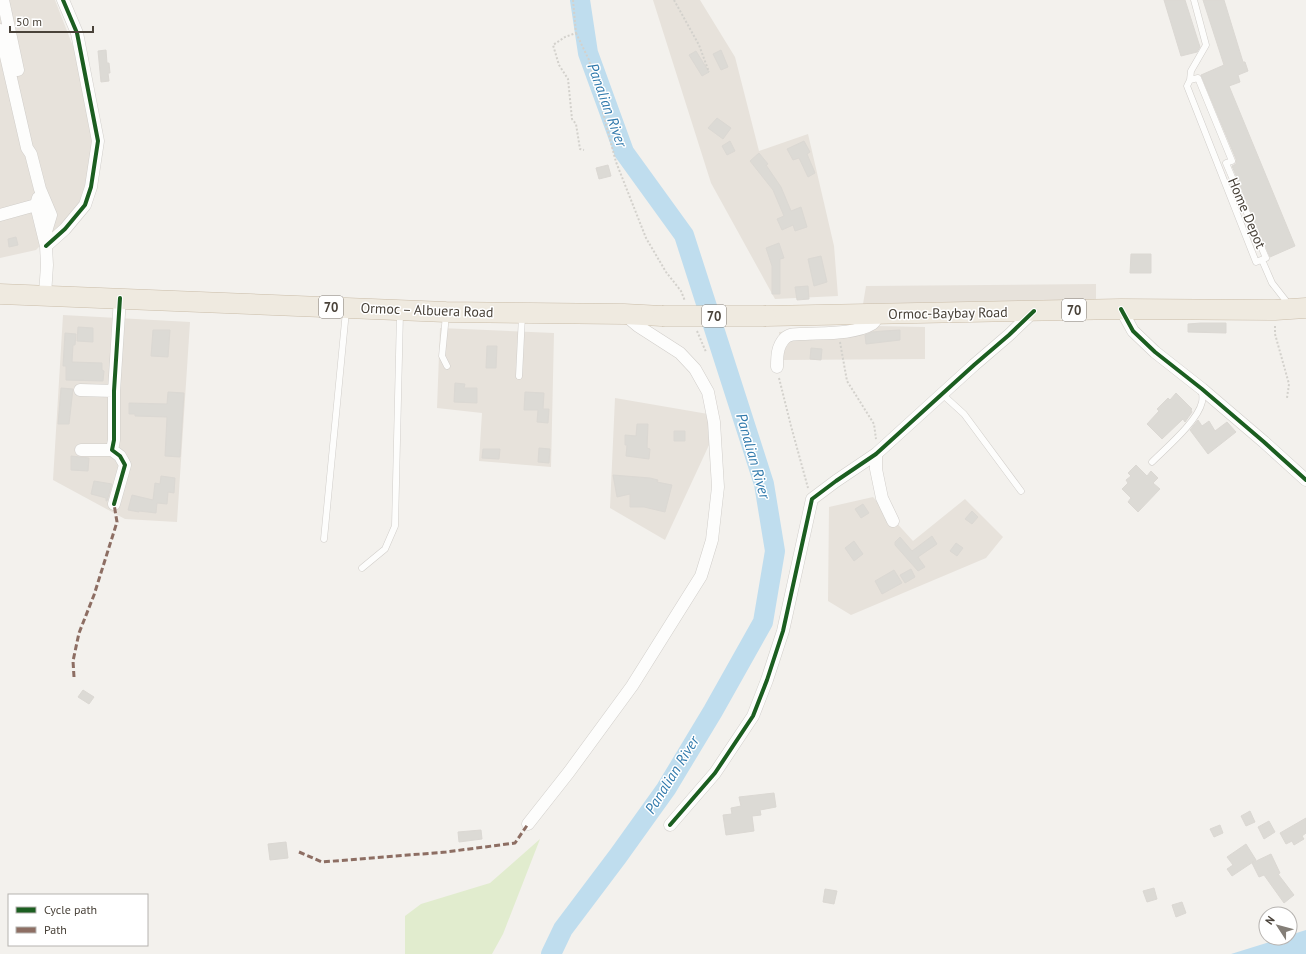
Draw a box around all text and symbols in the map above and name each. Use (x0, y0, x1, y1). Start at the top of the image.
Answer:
scale bar (10, 8, 93, 34)
text: 50 m (16, 14, 42, 29)
water label: Panalian River (584, 60, 632, 150)
street label: Home Depot (1224, 175, 1270, 251)
road number: 70 (319, 296, 343, 318)
street label: Ormoc – Albuera Road (360, 299, 494, 321)
road number: 70 (1062, 299, 1086, 321)
street label: Ormoc-Baybay Road (888, 303, 1008, 323)
road number: 70 (702, 305, 726, 327)
water label: Panalian River (732, 411, 775, 502)
water label: Panalian River (640, 731, 704, 817)
legend (8, 894, 148, 946)
text: Cycle path (44, 902, 97, 917)
north arrow (1258, 906, 1298, 946)
text: N (1262, 913, 1278, 927)
text: Path (44, 922, 67, 937)

